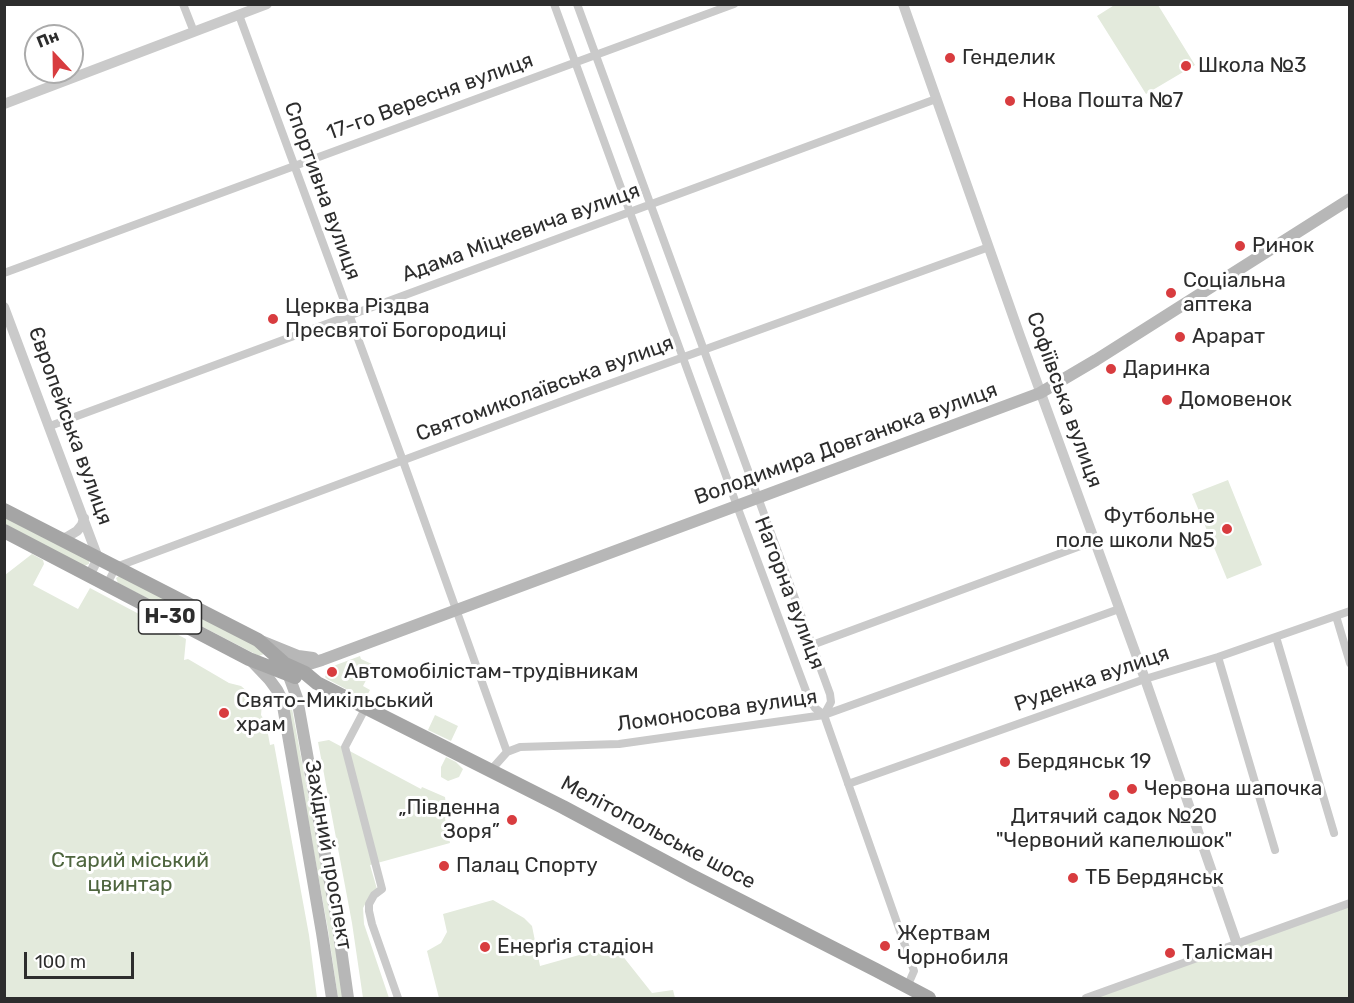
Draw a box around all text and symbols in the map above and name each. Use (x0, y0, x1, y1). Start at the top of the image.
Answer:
north arrow (24, 24, 84, 84)
text: Пн (34, 26, 62, 52)
place label: Генделик (962, 45, 1055, 71)
street label: 17-го Вересня вулиця (323, 48, 537, 146)
marker: Генделик (943, 51, 957, 65)
place label: Школа №3 (1198, 53, 1307, 79)
marker: Школа №3 (1179, 59, 1193, 73)
place label: Нова Пошта №7 (1022, 88, 1183, 114)
marker: Нова Пошта №7 (1003, 94, 1017, 108)
street label: Спортивна вулиця (278, 98, 366, 284)
street label: Адама Міцкевича вулиця (399, 178, 643, 288)
place label: Ринок (1252, 233, 1314, 259)
marker: Ринок (1233, 239, 1247, 253)
place label: Соціальна аптека (1183, 268, 1286, 318)
marker: Соціальна аптека (1164, 286, 1178, 300)
place label: Церква Різдва Пресвятої Богородиці (285, 294, 506, 344)
street label: Софіївська вулиця (1020, 309, 1108, 491)
marker: Церква Різдва Пресвятої Богородиці (266, 312, 280, 326)
street label: Європейська вулиця (22, 324, 118, 528)
place label: Арарат (1192, 324, 1265, 350)
marker: Арарат (1173, 330, 1187, 344)
street label: Святомиколаївська вулиця (413, 331, 677, 447)
place label: Даринка (1123, 356, 1210, 382)
marker: Даринка (1104, 362, 1118, 376)
street label: Володимира Довганюка вулиця (691, 377, 1001, 511)
place label: Домовенок (1179, 387, 1292, 413)
marker: Домовенок (1160, 393, 1174, 407)
place label: Футбольне поле школи №5 (1056, 504, 1215, 554)
street label: Нагорна вулиця (748, 513, 830, 673)
marker: Футбольне поле школи №5 (1220, 522, 1234, 536)
road number: Н-30 (138, 600, 201, 634)
street label: Руденка вулиця (1011, 641, 1173, 717)
place label: Автомобілістам-трудівникам (344, 659, 639, 685)
marker: Автомобілістам-трудівникам (325, 665, 339, 679)
street label: Ломоносова вулиця (615, 684, 819, 738)
place label: Свято-Микільський храм (236, 688, 433, 738)
marker: Свято-Микільський храм (217, 706, 231, 720)
place label: Бердянськ 19 (1017, 749, 1152, 775)
marker: Бердянськ 19 (998, 755, 1012, 769)
street label: Західний проспект (299, 758, 357, 952)
street label: Мелітопольське шосе (556, 771, 760, 895)
place label: Червона шапочка (1144, 776, 1322, 802)
marker: Червона шапочка (1125, 782, 1139, 796)
marker: Дитячий садок №20 "Червоний капелюшок" (1107, 788, 1121, 802)
place label: „Південна Зоря” (398, 795, 500, 845)
place label: Дитячий садок №20 "Червоний капелюшок" (996, 804, 1232, 854)
marker: „Південна Зоря” (505, 813, 519, 827)
park label: Старий міський цвинтар (51, 848, 209, 898)
place label: Палац Спорту (456, 853, 598, 879)
marker: Палац Спорту (437, 859, 451, 873)
place label: ТБ Бердянськ (1085, 865, 1224, 891)
marker: ТБ Бердянськ (1066, 871, 1080, 885)
place label: Жертвам Чорнобиля (897, 921, 1009, 971)
place label: Енерґія стадіон (497, 934, 654, 960)
marker: Жертвам Чорнобиля (878, 939, 892, 953)
scale bar (27, 940, 136, 978)
marker: Енерґія стадіон (478, 940, 492, 954)
place label: Талісман (1182, 940, 1273, 966)
marker: Талісман (1163, 946, 1177, 960)
text: 100 m (35, 951, 86, 973)

